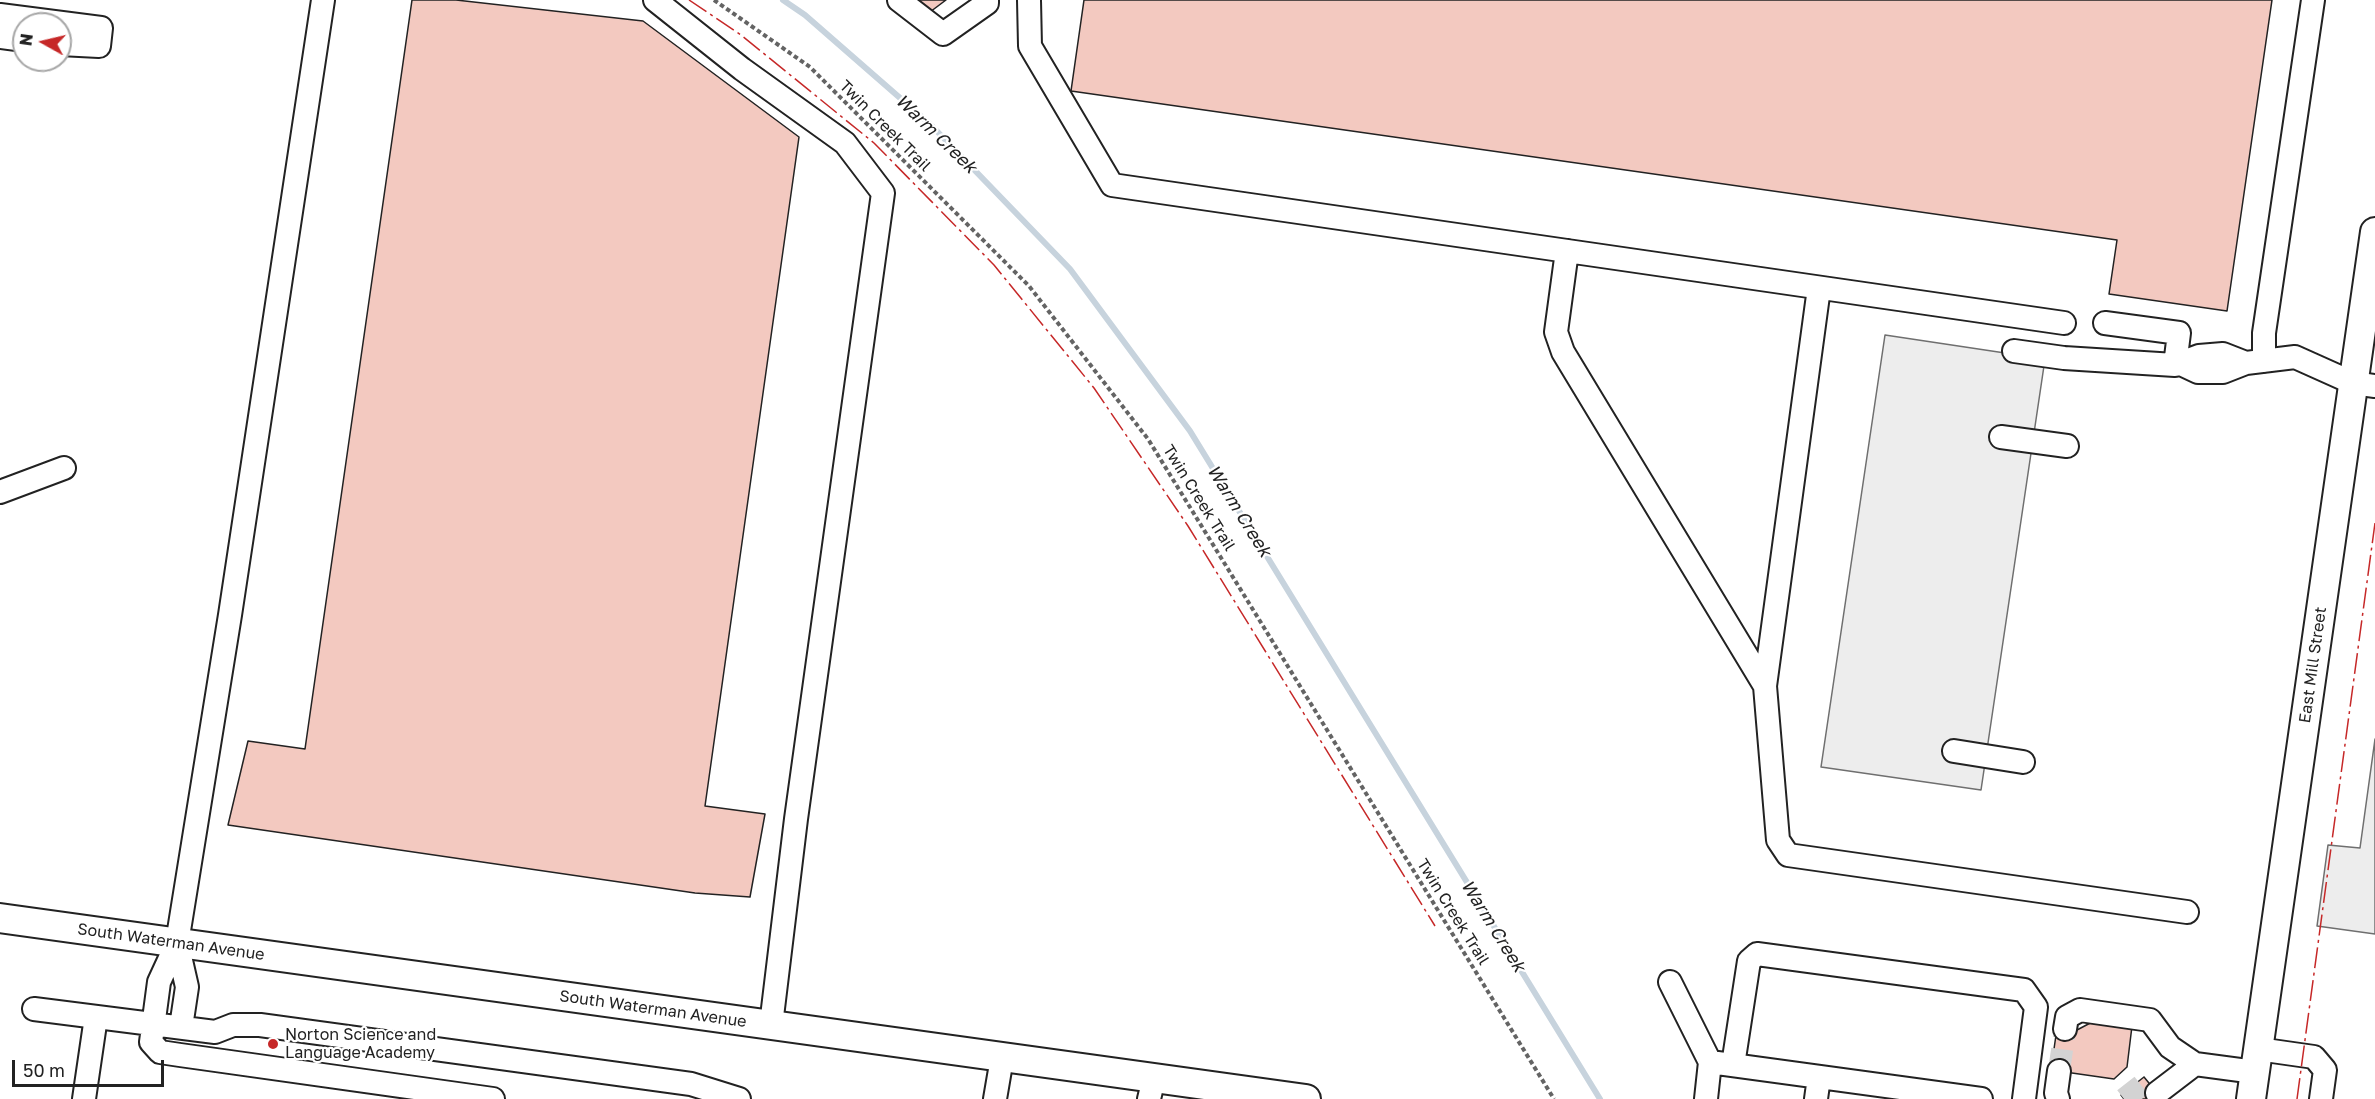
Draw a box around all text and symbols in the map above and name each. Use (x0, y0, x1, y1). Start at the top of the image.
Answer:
north arrow (12, 12, 72, 72)
text: N (15, 32, 37, 47)
street label: Twin Creek Trail (835, 76, 935, 176)
water label: Warm Creek (891, 90, 981, 178)
street label: Twin Creek Trail (1159, 442, 1239, 554)
water label: Warm Creek (1202, 461, 1276, 561)
street label: East Mill Street (2295, 606, 2331, 724)
street label: Twin Creek Trail (1413, 856, 1493, 968)
water label: Warm Creek (1456, 876, 1530, 976)
street label: South Waterman Avenue (76, 919, 266, 965)
street label: South Waterman Avenue (558, 986, 748, 1032)
place label: Norton Science and Language Academy (285, 1025, 436, 1063)
marker: Norton Science and Language Academy (266, 1037, 280, 1051)
scale bar (15, 1048, 166, 1086)
text: 50 m (23, 1059, 65, 1081)

